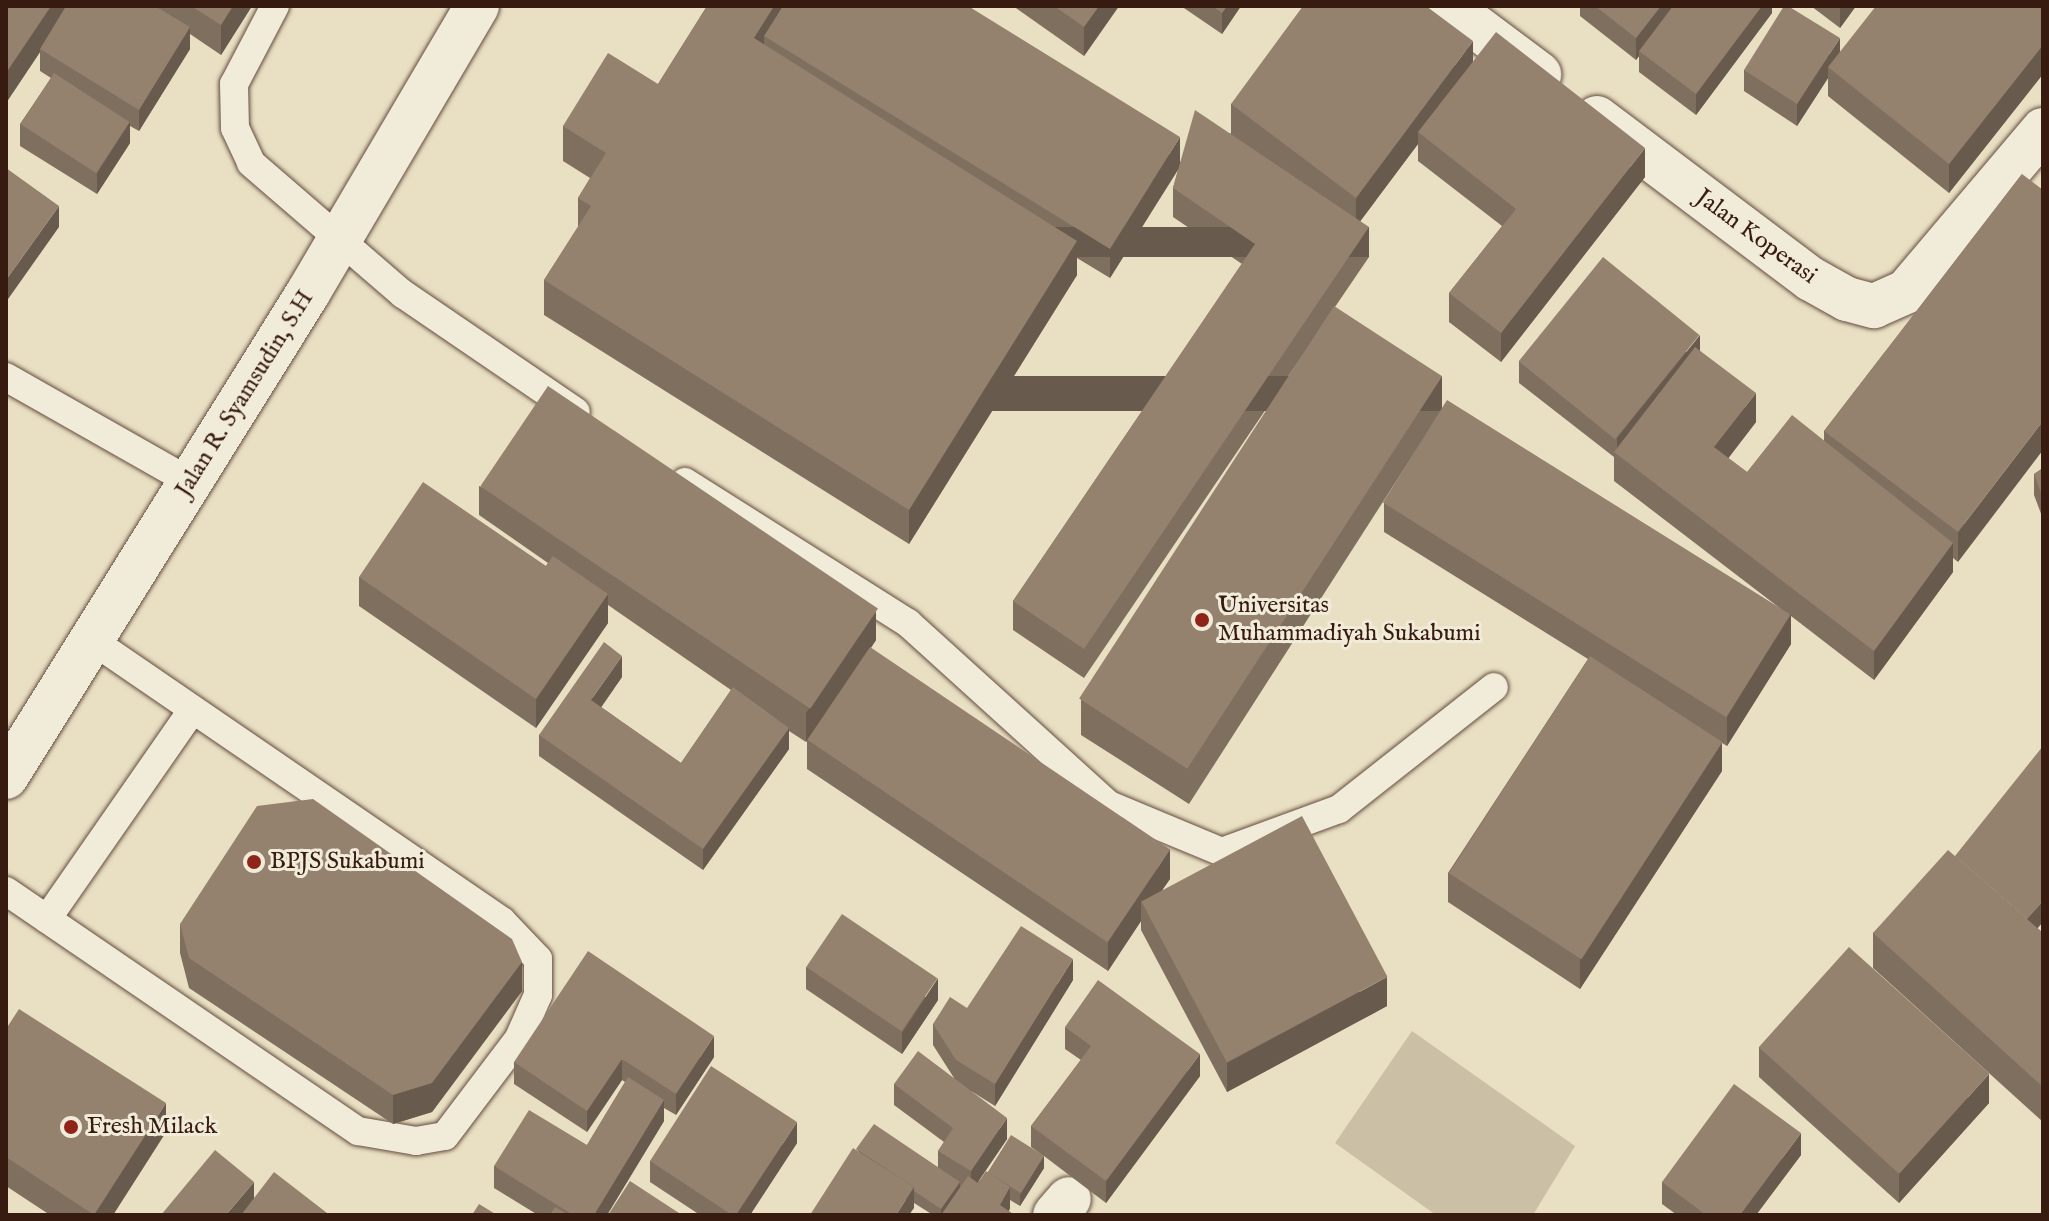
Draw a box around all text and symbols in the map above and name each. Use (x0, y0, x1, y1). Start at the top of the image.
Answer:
street label: Jalan Koperasi (1690, 183, 1822, 291)
street label: Jalan R. Syamsudin, S.H (170, 285, 320, 503)
place label: Universitas Muhammadiyah Sukabumi (1218, 592, 1481, 648)
marker: Universitas Muhammadiyah Sukabumi (1193, 611, 1211, 629)
place label: BPJS Sukabumi (270, 848, 425, 876)
marker: BPJS Sukabumi (245, 853, 263, 871)
place label: Fresh Milack (87, 1113, 217, 1141)
marker: Fresh Milack (62, 1118, 80, 1136)

